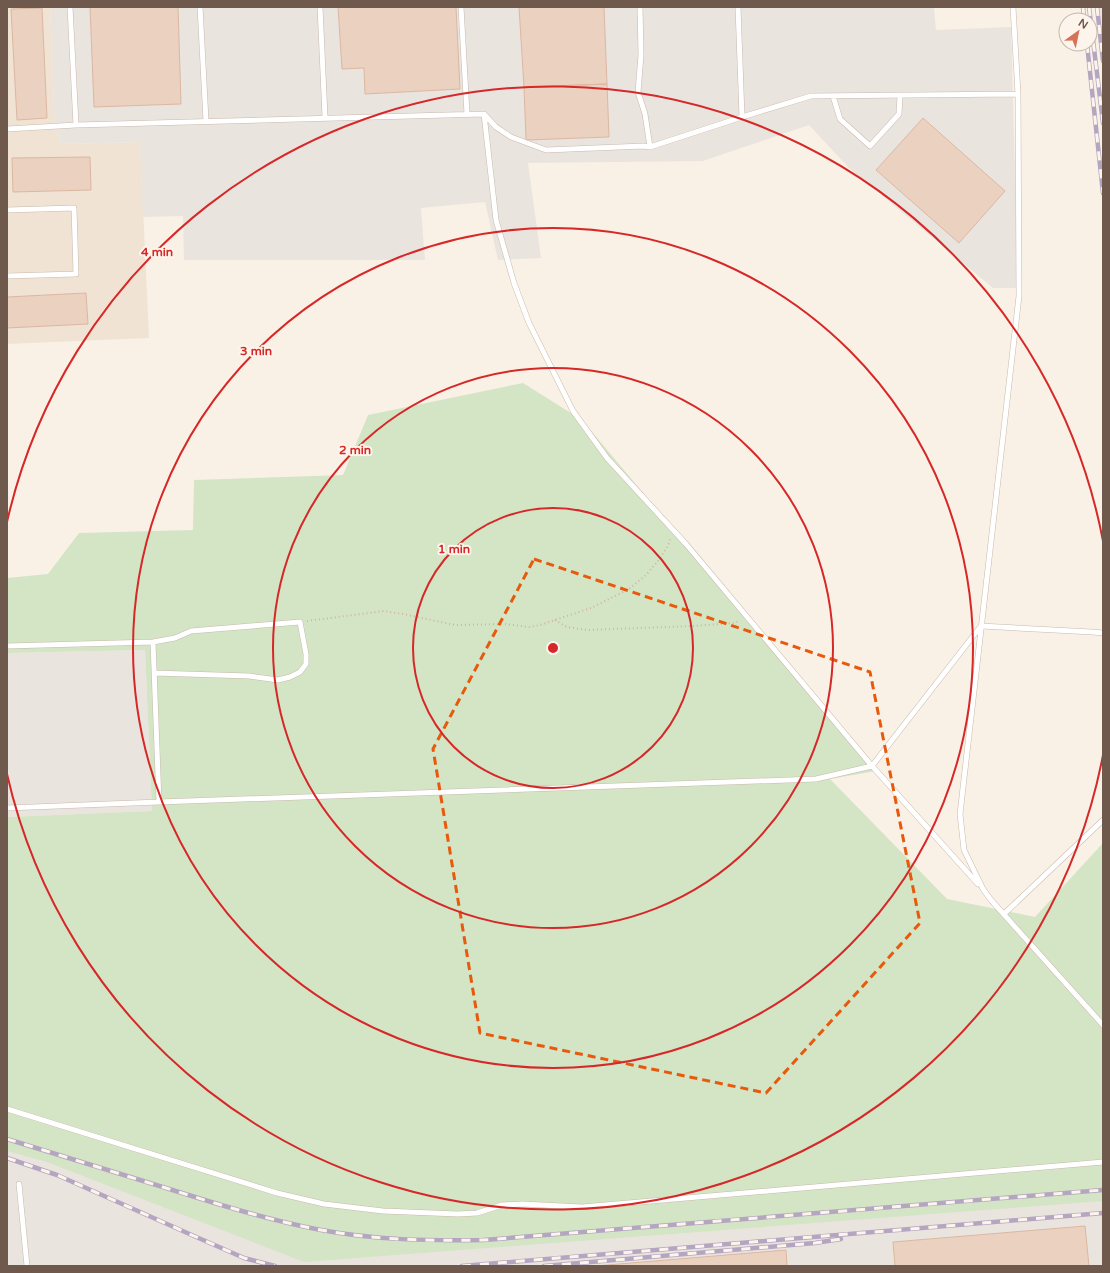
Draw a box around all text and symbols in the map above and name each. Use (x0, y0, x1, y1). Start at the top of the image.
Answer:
north arrow (1058, 12, 1098, 52)
text: N (1076, 16, 1090, 32)
text: 4 min (141, 245, 173, 259)
text: 3 min (240, 344, 272, 358)
text: 2 min (339, 443, 371, 457)
text: 1 min (438, 542, 470, 556)
centre of rings (546, 641, 560, 655)

